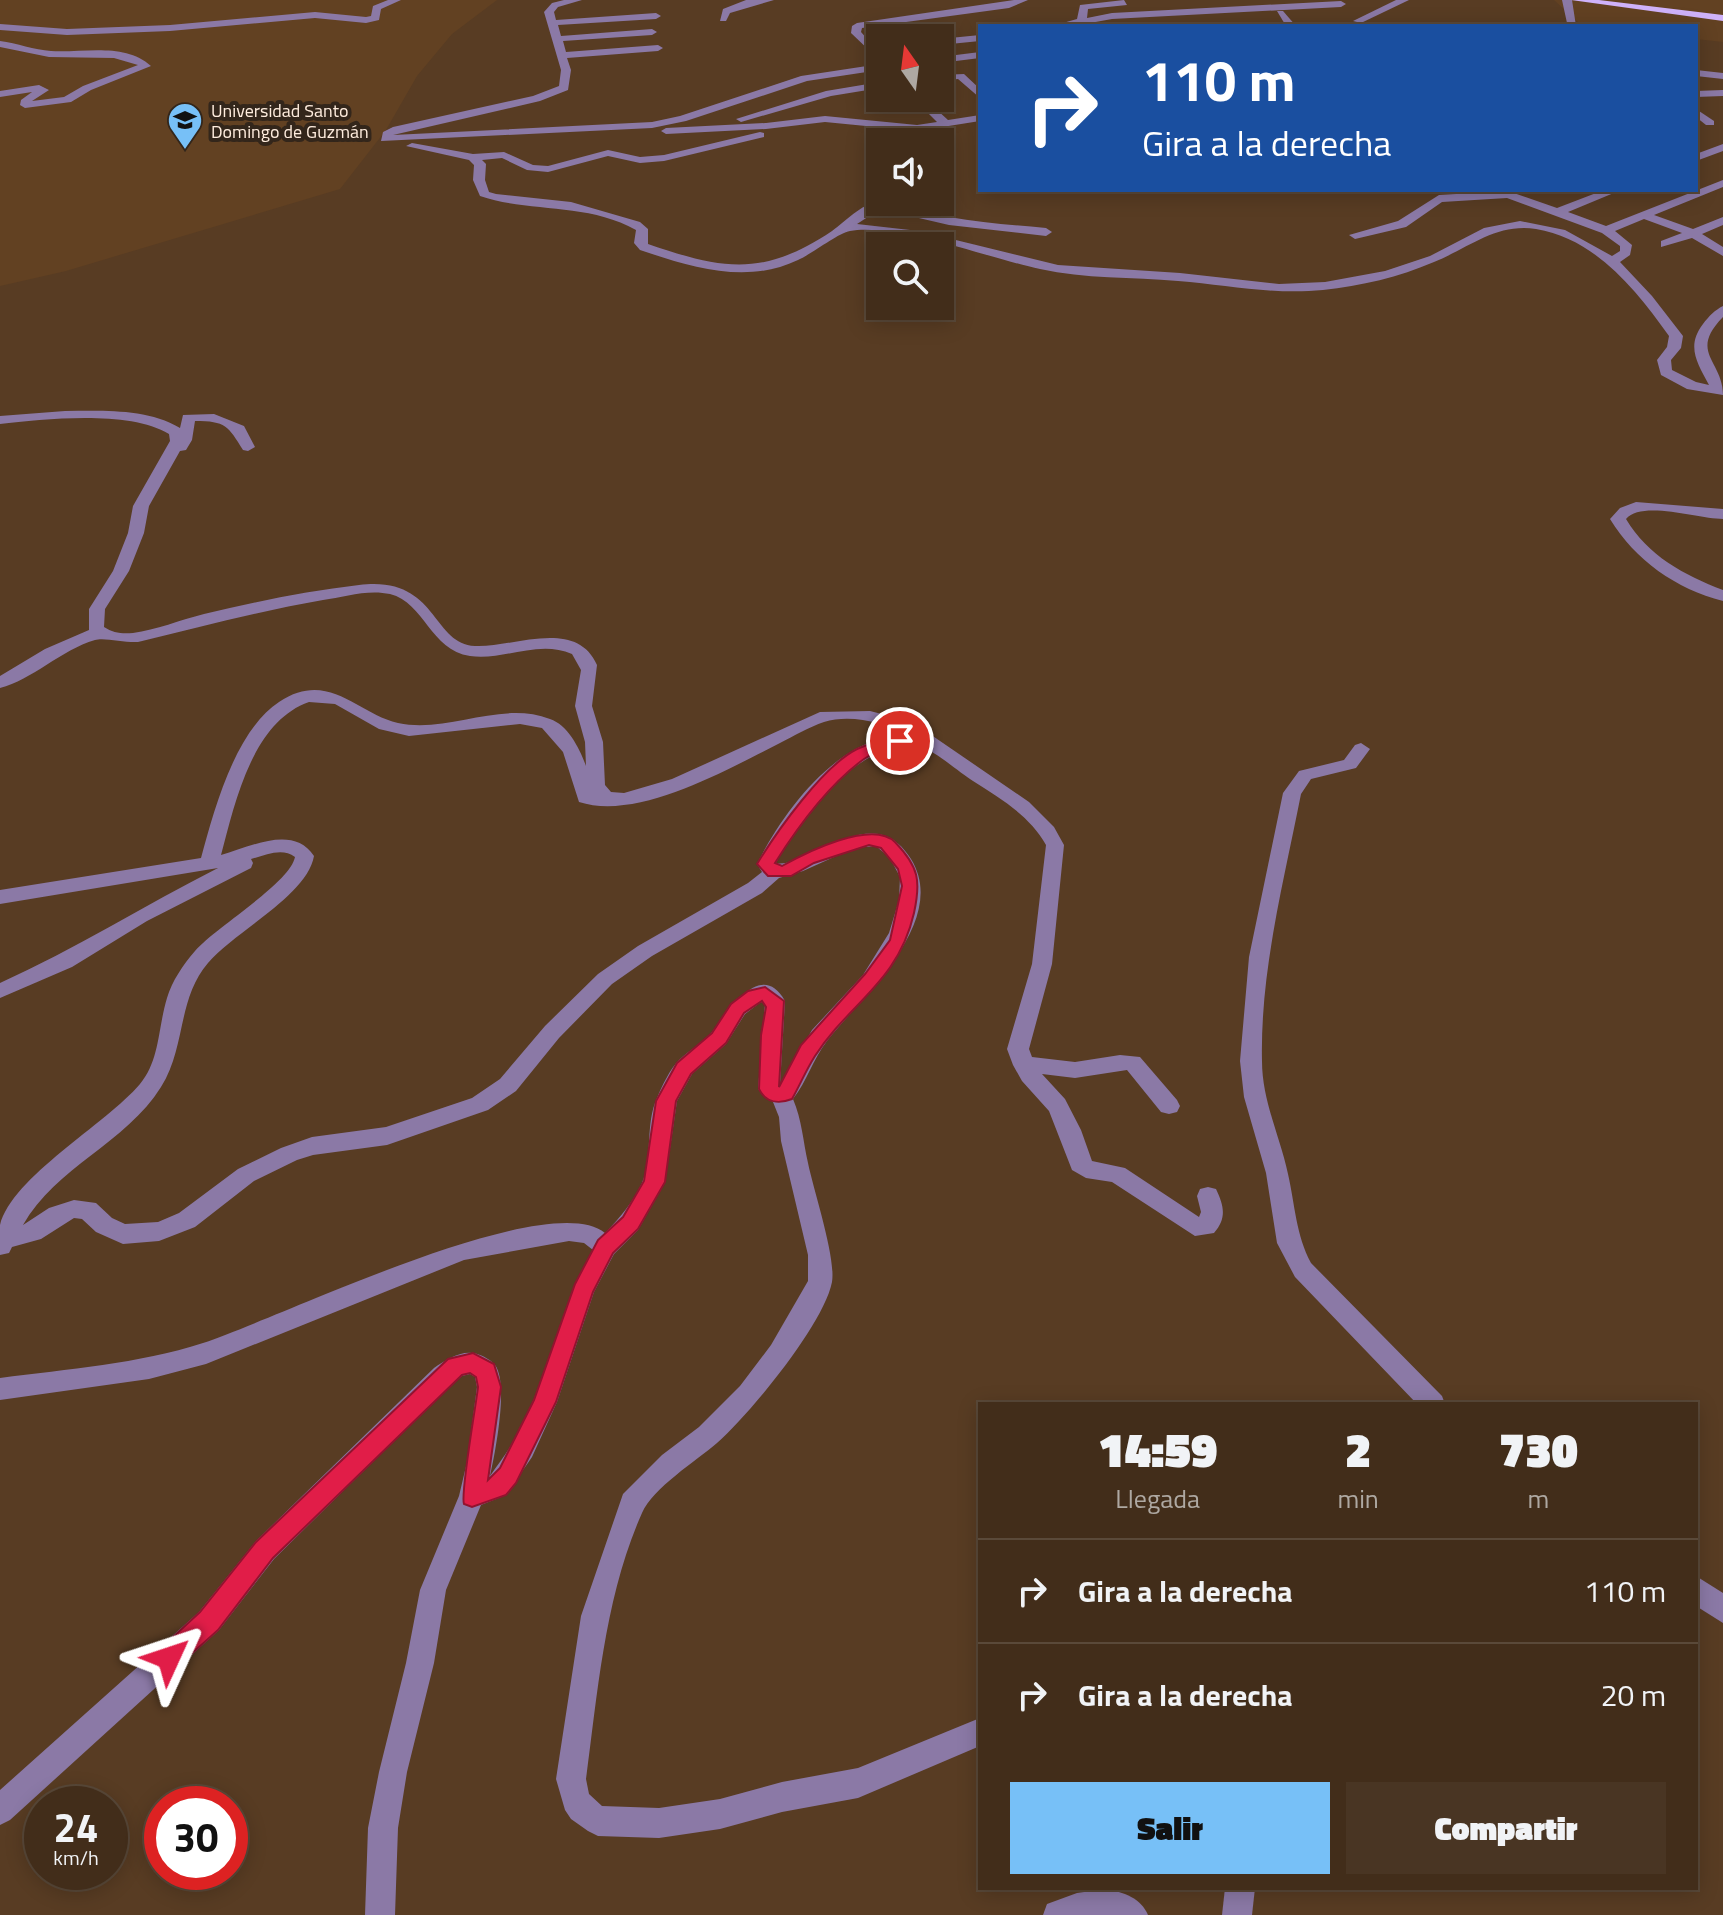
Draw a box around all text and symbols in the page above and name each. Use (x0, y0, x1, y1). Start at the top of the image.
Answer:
north arrow (866, 24, 954, 112)
map controls (866, 24, 954, 320)
text: 110 m (1142, 38, 1295, 123)
icon: right (1010, 56, 1114, 160)
place label: Universidad Santo Domingo de Guzmán (211, 97, 369, 145)
school or university icon: Universidad Santo Domingo de Guzmán (166, 101, 204, 151)
text: Gira a la derecha (1142, 115, 1391, 170)
button: sound (866, 128, 954, 216)
button: search (866, 232, 954, 320)
pin (866, 707, 934, 775)
icon: arrive (878, 719, 922, 763)
text: 14:59 (1098, 1413, 1217, 1486)
text: 2 (1345, 1413, 1371, 1486)
text: 730 (1499, 1413, 1578, 1486)
text: Llegada (1115, 1479, 1200, 1518)
text: min (1337, 1479, 1379, 1518)
text: m (1528, 1479, 1549, 1518)
text: Gira a la derecha (1078, 1568, 1293, 1614)
text: 110 m (1584, 1568, 1666, 1614)
icon: right (1010, 1569, 1054, 1613)
position arrow (127, 1616, 211, 1700)
text: Gira a la derecha (1078, 1672, 1293, 1718)
text: 20 m (1601, 1672, 1666, 1718)
icon: right (1010, 1673, 1054, 1717)
button: Salir (1010, 1782, 1330, 1874)
button: Compartir (1346, 1782, 1666, 1874)
speed limit sign: 30 (144, 1786, 248, 1890)
text: 24 (54, 1797, 98, 1858)
text: km/h (53, 1842, 99, 1873)

